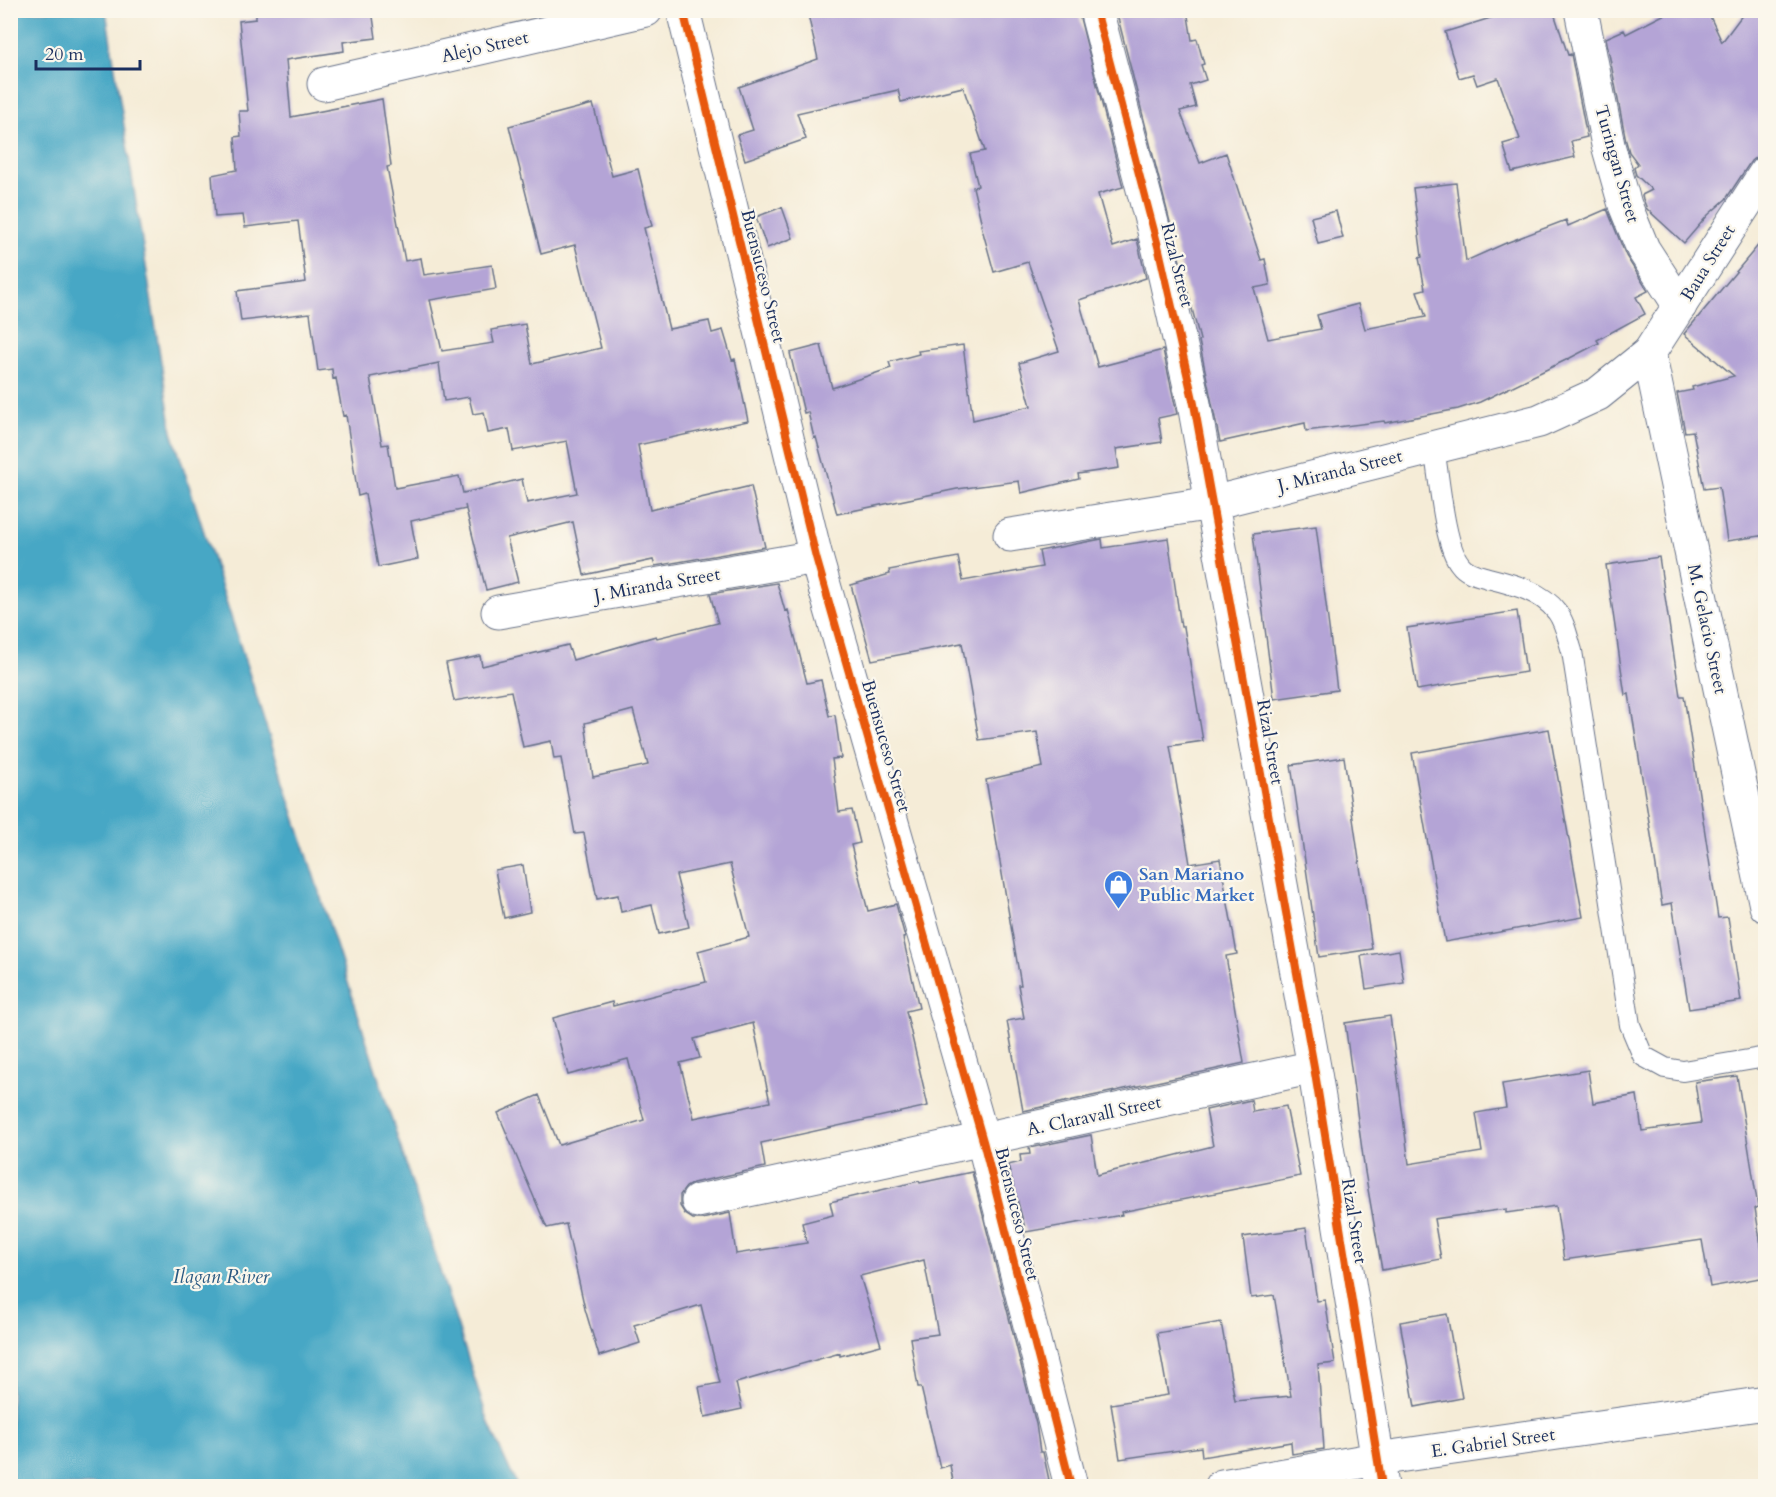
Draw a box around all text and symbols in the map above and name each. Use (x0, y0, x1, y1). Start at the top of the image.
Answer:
street label: Alejo Street (439, 25, 531, 69)
scale bar (36, 33, 140, 71)
text: 20 m (45, 42, 84, 67)
street label: Turingan Street (1588, 102, 1646, 226)
street label: Buensuceso Street (734, 207, 792, 346)
street label: Rizal Street (1154, 220, 1200, 310)
street label: Baua Street (1675, 220, 1742, 306)
street label: J. Miranda Street (1272, 443, 1405, 499)
street label: J. Miranda Street (589, 562, 722, 609)
street label: M. Gelacio Street (1681, 562, 1733, 697)
street label: Buensuceso Street (855, 677, 917, 815)
street label: Rizal Street (1250, 697, 1290, 787)
place label: San Mariano Public Market (1139, 862, 1255, 908)
shop icon: San Mariano Public Market (1102, 868, 1134, 910)
street label: A. Claravall Street (1024, 1089, 1164, 1142)
street label: Buensuceso Street (988, 1145, 1046, 1284)
street label: Rizal Street (1335, 1177, 1373, 1266)
water label: Ilagan River (173, 1263, 271, 1290)
street label: E. Gabriel Street (1430, 1422, 1557, 1464)

